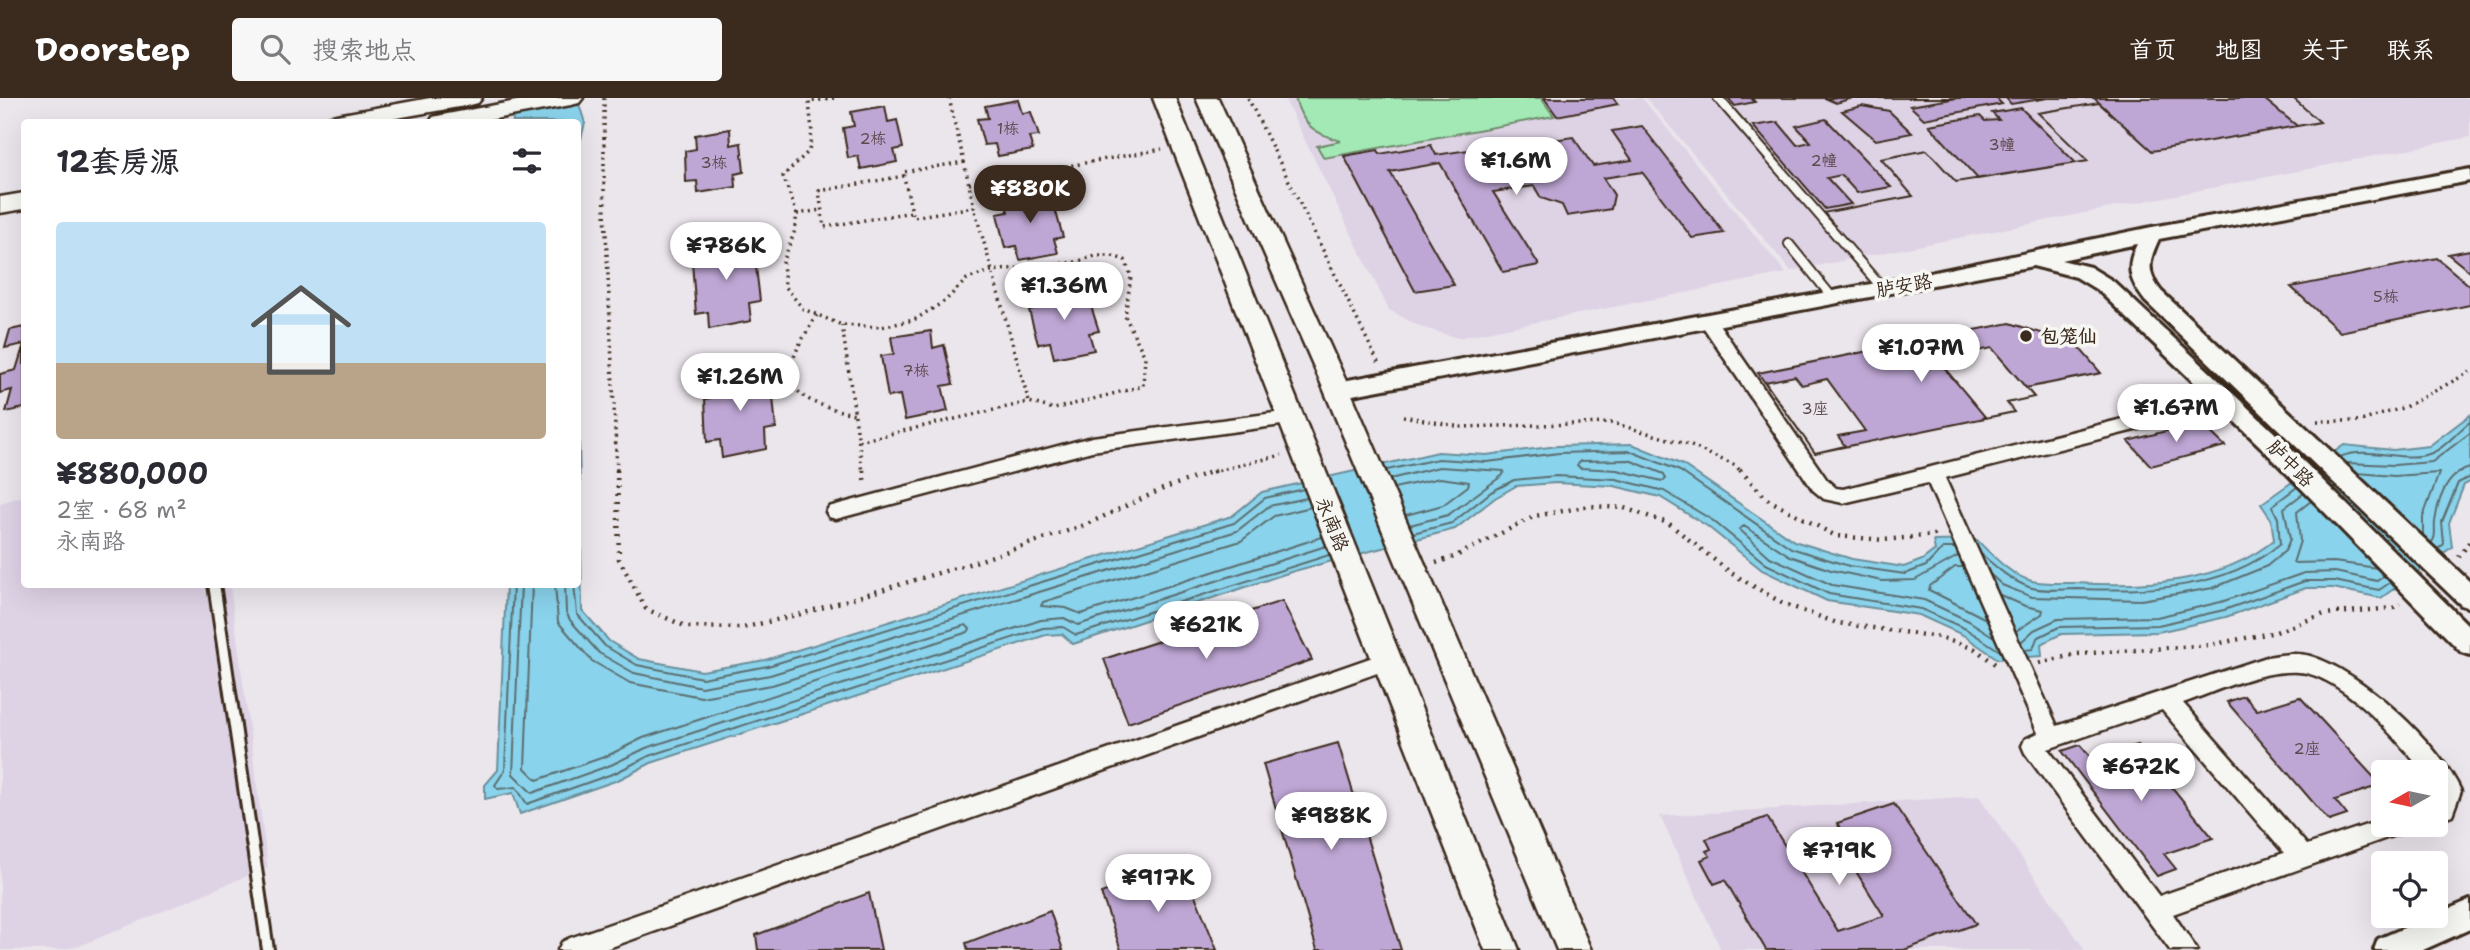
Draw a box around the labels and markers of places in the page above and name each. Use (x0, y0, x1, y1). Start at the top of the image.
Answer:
pin: ¥1.6M (1467, 138, 1565, 197)
pin: ¥880K (981, 166, 1079, 225)
pin: ¥786K (677, 222, 775, 282)
pin: ¥1.36M (1007, 262, 1121, 322)
pin: ¥1.07M (1864, 324, 1978, 384)
place label: 包笼仙 (2040, 324, 2097, 349)
marker: 包笼仙 (2018, 328, 2034, 344)
pin: ¥1.26M (683, 354, 797, 413)
pin: ¥1.67M (2119, 384, 2233, 444)
pin: ¥621K (1157, 602, 1255, 661)
pin: ¥672K (2092, 744, 2190, 803)
pin: ¥988K (1282, 792, 1380, 852)
pin: ¥719K (1790, 828, 1888, 887)
pin: ¥917K (1109, 854, 1207, 914)

